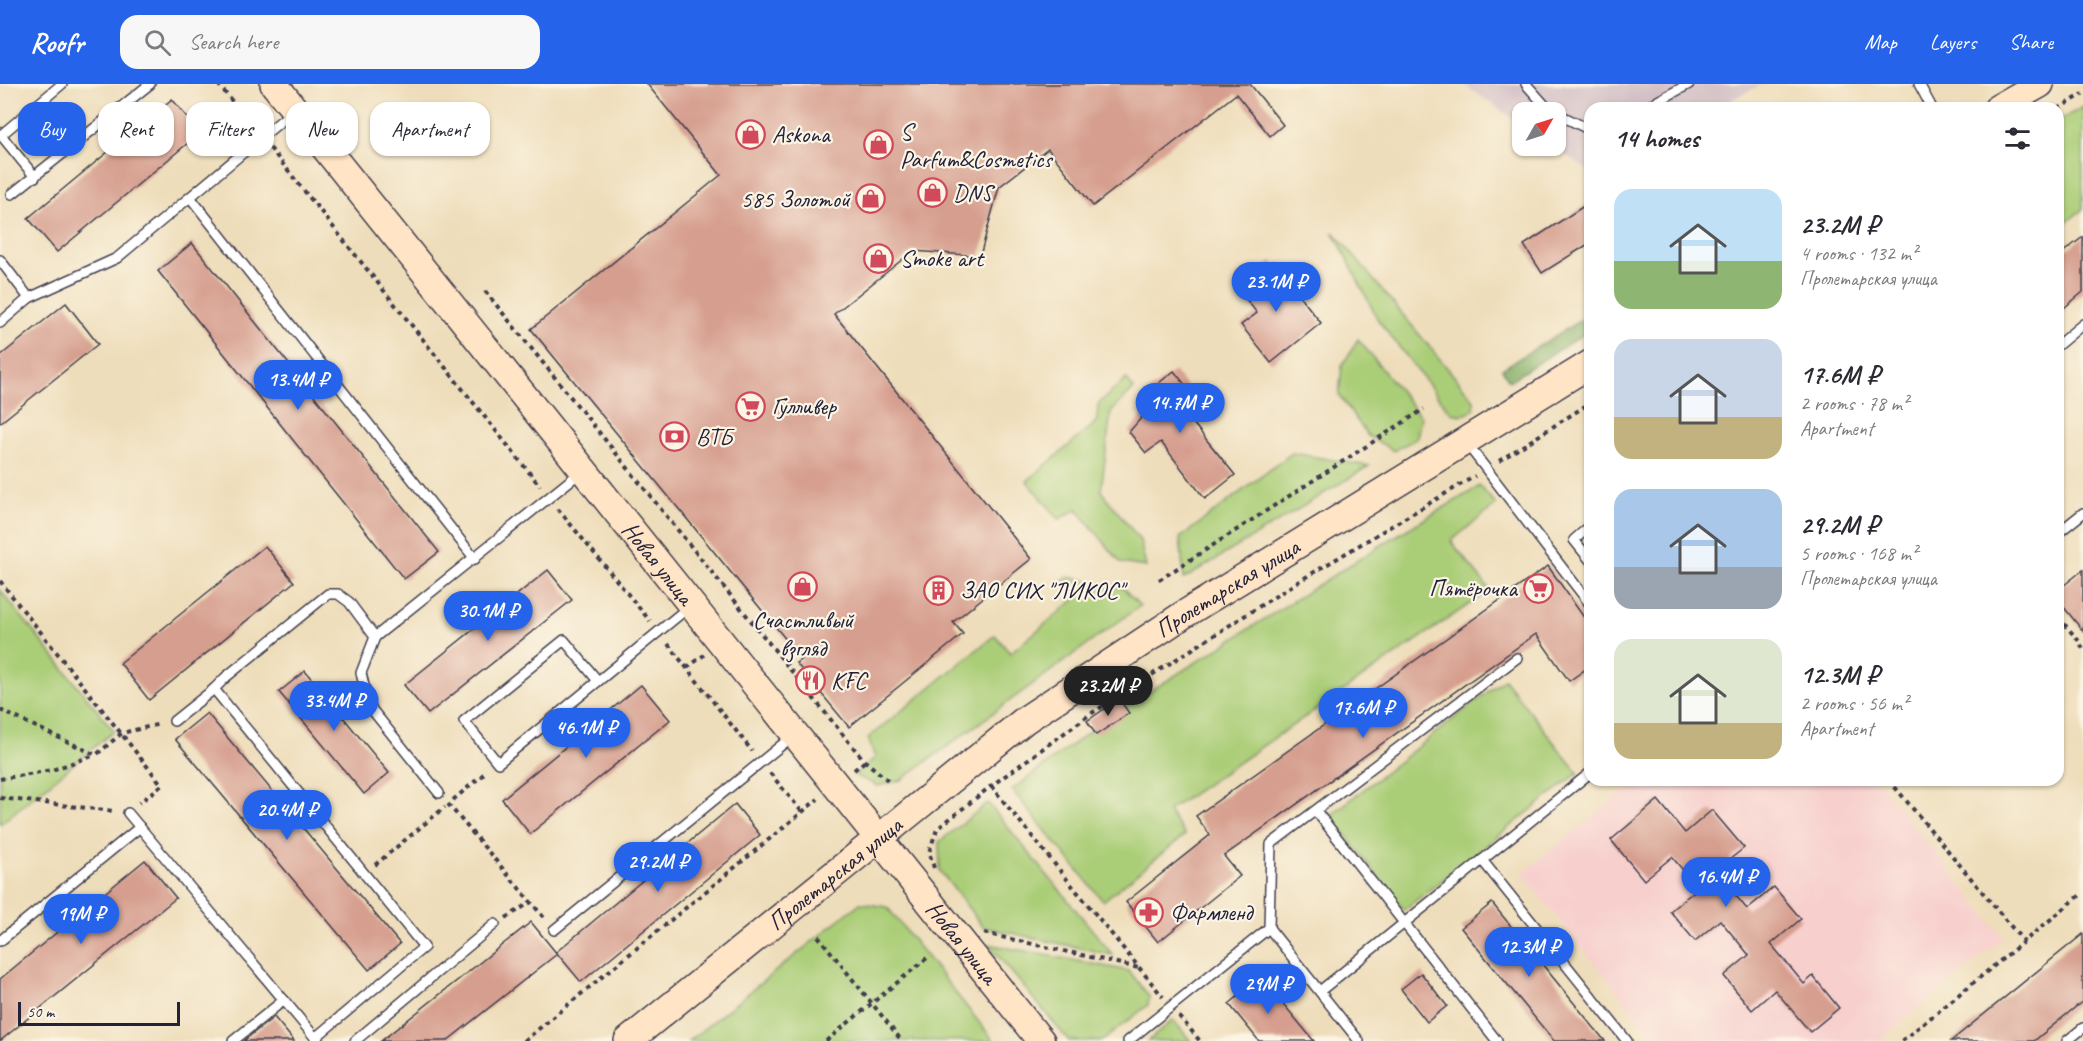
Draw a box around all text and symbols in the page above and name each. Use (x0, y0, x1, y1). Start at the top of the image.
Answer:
search box (120, 15, 540, 69)
text: Roofr (30, 25, 84, 60)
icon: search (141, 26, 174, 59)
text: Search here (189, 28, 278, 56)
text: Map (1864, 29, 1897, 55)
text: Layers (1930, 29, 1976, 55)
text: Share (2009, 29, 2053, 55)
chip: Buy (18, 102, 86, 156)
chip: Rent (98, 102, 174, 156)
chip: Filters (186, 102, 274, 156)
chip: New (286, 102, 358, 156)
chip: Apartment (370, 102, 490, 156)
north arrow (1512, 102, 1566, 156)
map controls (1512, 102, 1566, 156)
place label: S Parfum&Cosmetics (900, 116, 1054, 174)
shop icon: Askona (735, 118, 767, 150)
place label: Askona (772, 119, 831, 149)
text: 14 homes (1614, 122, 1699, 155)
icon: filters (2001, 122, 2034, 155)
shop icon: S Parfum&Cosmetics (863, 129, 895, 161)
shop icon: DNS (916, 177, 948, 209)
place label: DNS (953, 178, 995, 208)
shop icon: 585 Золотой (855, 183, 887, 215)
place label: 585 Золотой (741, 184, 852, 214)
text: 23.2M ₽ (1800, 208, 1879, 241)
icon: home (1662, 213, 1734, 285)
text: 4 rooms · 132 m² (1800, 241, 1917, 266)
shop icon: Smoke art (863, 242, 895, 274)
place label: Smoke art (900, 243, 985, 273)
pin: 23.1M ₽ (1221, 262, 1331, 313)
text: Пролетарская улица (1800, 266, 1937, 291)
text: 23.1M ₽ (1246, 269, 1306, 294)
text: 17.6M ₽ (1800, 358, 1879, 391)
pin: 13.4M ₽ (243, 360, 353, 411)
icon: home (1662, 363, 1734, 435)
text: 13.4M ₽ (268, 367, 328, 392)
pin: 14.7M ₽ (1125, 383, 1235, 434)
supermarket icon: Гулливер (735, 390, 767, 422)
text: 14.7M ₽ (1150, 390, 1210, 415)
place label: Гулливер (772, 391, 837, 421)
text: 2 rooms · 78 m² (1800, 391, 1908, 416)
text: Apartment (1800, 416, 1873, 441)
bank icon: ВТБ (659, 421, 691, 453)
place label: ВТБ (696, 422, 735, 452)
text: 29.2M ₽ (1800, 508, 1879, 541)
icon: home (1662, 513, 1734, 585)
street label: Новая улица (616, 515, 702, 612)
street label: Пролетарская улица (1149, 531, 1306, 644)
text: 5 rooms · 168 m² (1800, 541, 1917, 566)
text: Пролетарская улица (1800, 566, 1937, 591)
shop icon: Счастливый взгляд (787, 571, 819, 603)
supermarket icon: Пятёрочка (1522, 572, 1554, 604)
place label: Пятёрочка (1429, 573, 1518, 603)
building icon: ЗАО СИХ "ЛИКОС" (923, 574, 955, 606)
place label: ЗАО СИХ "ЛИКОС" (960, 575, 1129, 605)
pin: 30.1M ₽ (433, 591, 543, 642)
text: 30.1M ₽ (458, 598, 518, 623)
place label: Счастливый взгляд (753, 605, 855, 663)
text: 12.3M ₽ (1800, 658, 1879, 691)
icon: home (1662, 663, 1734, 735)
restaurant icon: KFC (794, 664, 826, 696)
place label: KFC (831, 665, 868, 695)
pin: 23.2M ₽ (1053, 666, 1163, 717)
text: 23.2M ₽ (1078, 673, 1138, 698)
pin: 33.4M ₽ (279, 681, 389, 732)
text: 33.4M ₽ (304, 688, 364, 713)
pin: 17.6M ₽ (1308, 688, 1418, 739)
text: 2 rooms · 56 m² (1800, 691, 1908, 716)
text: 17.6M ₽ (1332, 695, 1394, 720)
pin: 46.1M ₽ (531, 708, 641, 759)
text: 46.1M ₽ (555, 715, 617, 740)
text: Apartment (1800, 716, 1873, 741)
pin: 20.4M ₽ (232, 790, 342, 841)
text: 20.4M ₽ (257, 797, 317, 822)
street label: Пролетарская улица (762, 810, 909, 937)
pin: 29.2M ₽ (603, 842, 713, 893)
text: 29.2M ₽ (628, 849, 688, 874)
pin: 16.4M ₽ (1671, 857, 1781, 908)
text: 16.4M ₽ (1695, 864, 1757, 889)
pin: 19M ₽ (39, 894, 123, 945)
street label: Новая улица (920, 895, 1006, 992)
pharmacy icon: Фармленд (1133, 896, 1165, 928)
place label: Фармленд (1170, 897, 1255, 927)
text: 19M ₽ (57, 901, 105, 926)
pin: 12.3M ₽ (1474, 927, 1584, 978)
text: 12.3M ₽ (1499, 934, 1559, 959)
pin: 29M ₽ (1226, 964, 1310, 1015)
text: 29M ₽ (1244, 971, 1292, 996)
scale bar (18, 999, 180, 1026)
text: 50 m (27, 1002, 54, 1022)

